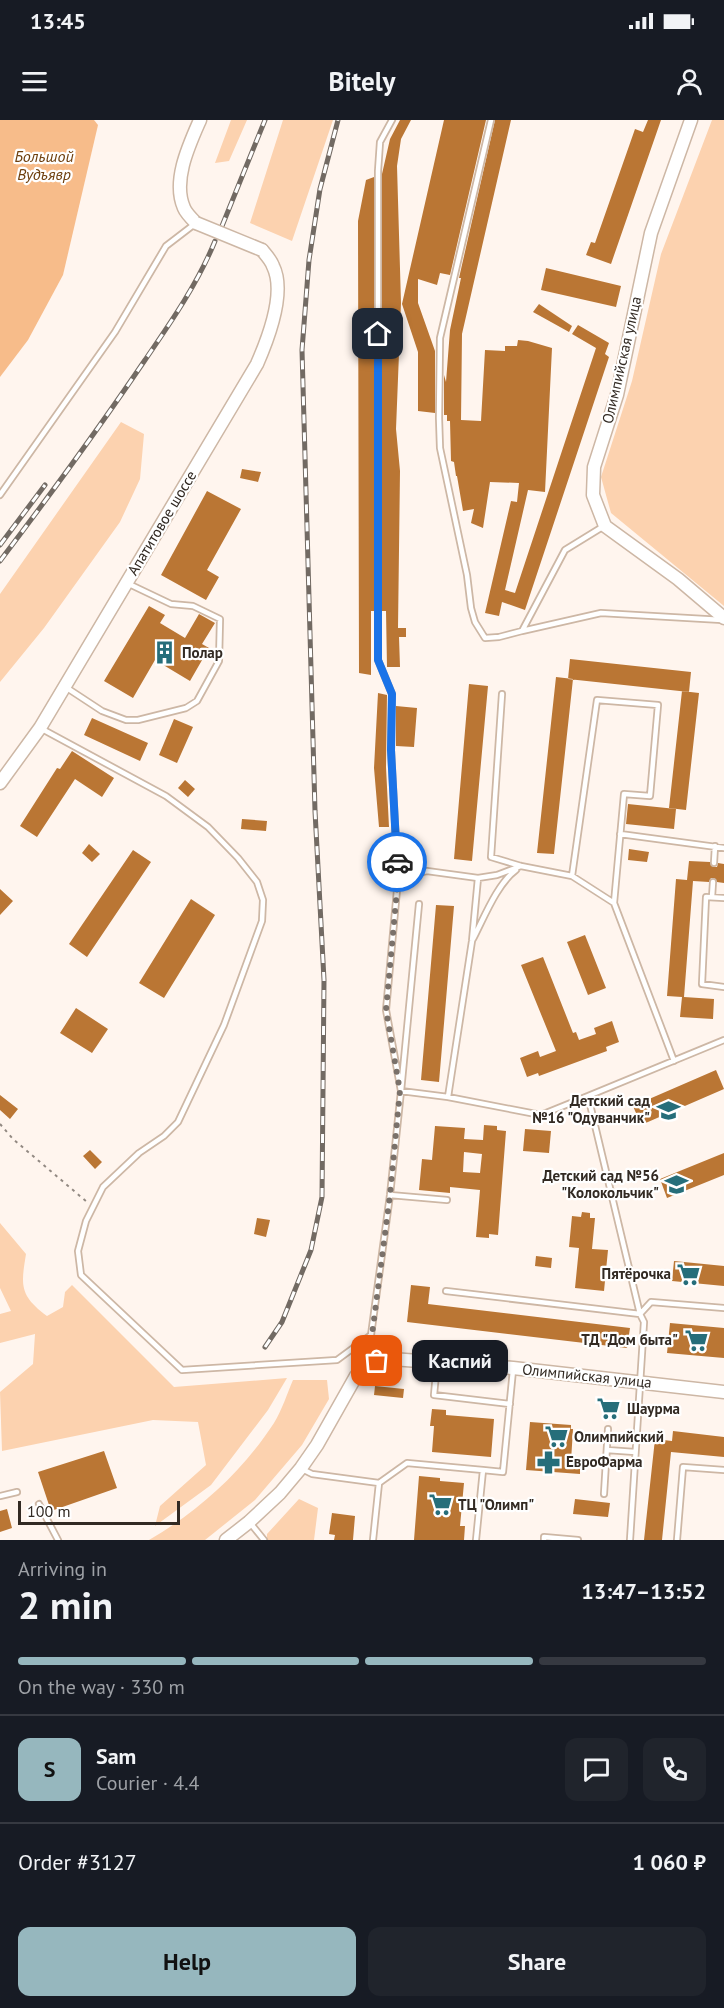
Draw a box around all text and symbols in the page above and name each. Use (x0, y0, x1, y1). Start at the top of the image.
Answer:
text: 13:45 (30, 7, 86, 35)
text: Bitely (328, 64, 396, 98)
icon: menu (18, 65, 51, 98)
icon: person (673, 65, 706, 98)
water label: Большой Вудъявр (14, 146, 74, 184)
street label: Олимпийская улица (598, 294, 645, 426)
pin (352, 308, 403, 359)
icon: home (361, 317, 394, 350)
street label: Апатитовое шоссе (123, 467, 200, 579)
building icon: Полар (151, 640, 177, 666)
place label: Полар (182, 643, 223, 662)
courier (367, 832, 427, 892)
icon: car (381, 846, 414, 879)
place label: Детский сад №16 "Одуванчик" (532, 1091, 650, 1127)
school or university icon: Детский сад №16 "Одуванчик" (655, 1097, 681, 1123)
place label: Детский сад №56 "Колокольчик" (542, 1166, 659, 1202)
school or university icon: Детский сад №56 "Колокольчик" (664, 1172, 690, 1198)
supermarket icon: Пятёрочка (676, 1261, 702, 1287)
place label: Пятёрочка (602, 1264, 671, 1283)
supermarket icon: ТД "Дом быта" (683, 1327, 709, 1353)
place label: ТД "Дом быта" (581, 1330, 678, 1349)
pin (351, 1335, 402, 1386)
callout: Каспий (413, 1340, 509, 1382)
icon: bag (360, 1344, 393, 1377)
text: Каспий (428, 1348, 492, 1374)
street label: Олимпийская улица (521, 1359, 653, 1392)
supermarket icon: Шаурма (596, 1396, 622, 1422)
place label: Шаурма (627, 1399, 680, 1418)
supermarket icon: Олимпийский (543, 1424, 569, 1450)
place label: Олимпийский (574, 1427, 664, 1446)
pharmacy icon: ЕвроФарма (535, 1449, 561, 1475)
place label: ЕвроФарма (566, 1452, 643, 1471)
supermarket icon: ТЦ "Олимп" (427, 1492, 453, 1518)
place label: ТЦ "Олимп" (458, 1495, 534, 1514)
scale bar (18, 1498, 180, 1526)
text: 100 m (27, 1501, 70, 1521)
text: Arriving in (18, 1556, 107, 1582)
text: 13:47–13:52 (581, 1577, 706, 1605)
text: 2 min (18, 1579, 113, 1630)
text: On the way · 330 m (18, 1674, 185, 1700)
button: chat (565, 1738, 628, 1801)
button: phone (643, 1738, 706, 1801)
text: Sam (96, 1742, 136, 1770)
text: S (44, 1755, 55, 1783)
text: Courier · 4.4 (96, 1770, 199, 1796)
text: Order #3127 (18, 1848, 137, 1876)
text: 1 060 ₽ (632, 1848, 706, 1876)
button: Help (18, 1927, 356, 1996)
button: Share (368, 1927, 706, 1996)

